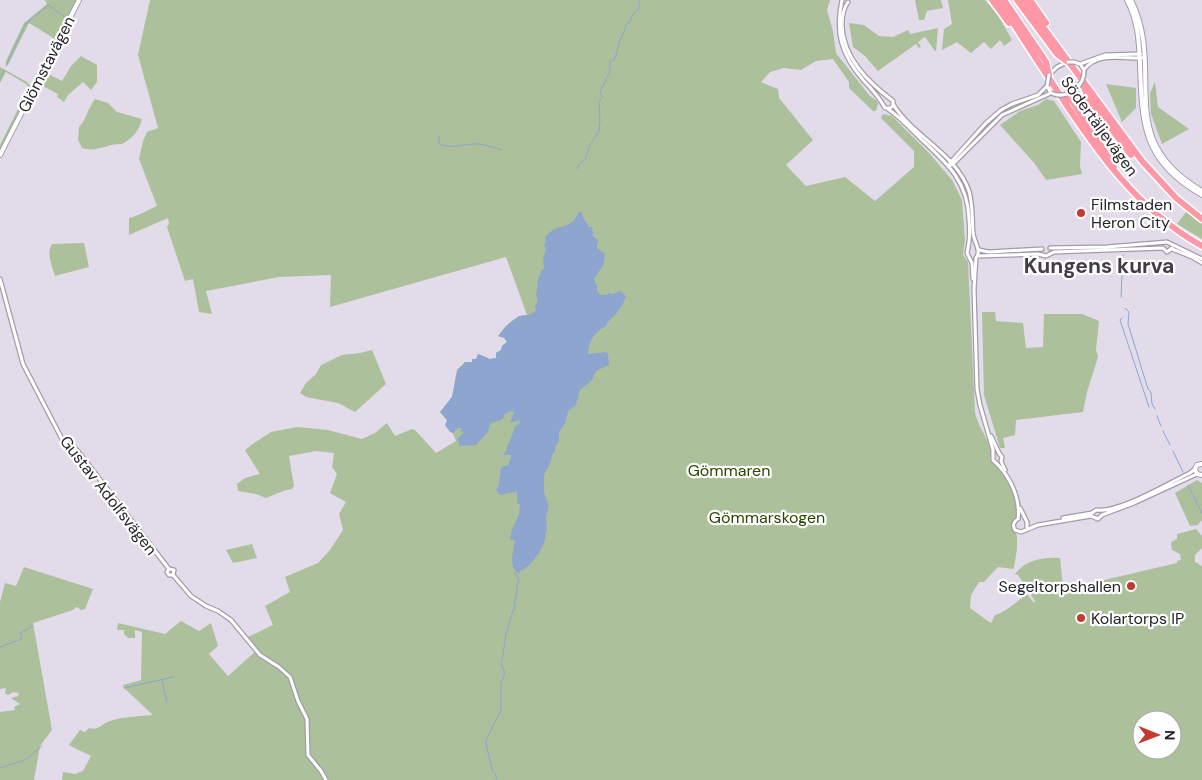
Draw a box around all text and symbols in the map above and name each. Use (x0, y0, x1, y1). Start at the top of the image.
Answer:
street label: Glömstavägen (13, 12, 80, 116)
street label: Södertäljevägen (1056, 72, 1143, 180)
place label: Filmstaden Heron City (1091, 194, 1172, 233)
marker: Filmstaden Heron City (1075, 207, 1087, 219)
district label: Kungens kurva (1024, 252, 1174, 280)
street label: Gustav Adolfsvägen (55, 431, 162, 559)
park label: Gömmaren (688, 460, 770, 481)
park label: Gömmarskogen (709, 507, 825, 528)
place label: Segeltorpshallen (999, 576, 1121, 597)
marker: Segeltorpshallen (1125, 580, 1137, 592)
place label: Kolartorps IP (1091, 608, 1184, 629)
marker: Kolartorps IP (1075, 612, 1087, 624)
north arrow (1132, 710, 1182, 760)
text: N (1161, 730, 1179, 740)

